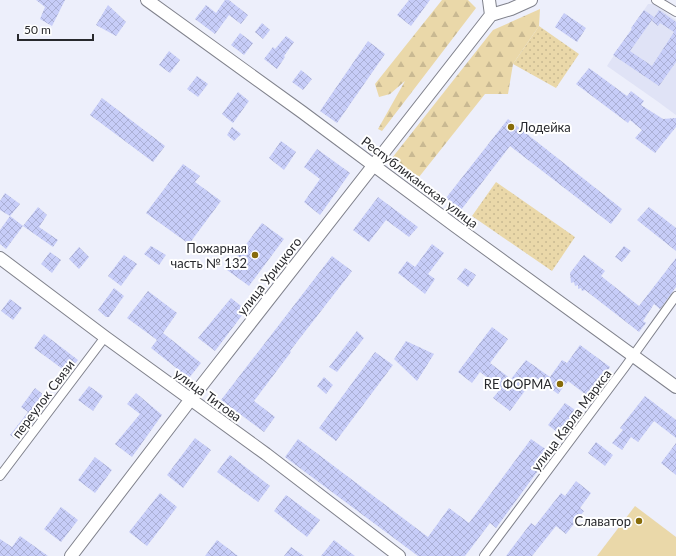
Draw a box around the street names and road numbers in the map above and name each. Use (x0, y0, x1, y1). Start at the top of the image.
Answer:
street label: Республиканская улица (358, 133, 482, 231)
street label: улица Урицкого (233, 234, 305, 318)
street label: переулок Связи (8, 357, 78, 441)
street label: улица Титова (171, 365, 245, 425)
street label: улица Карла Маркса (528, 366, 614, 474)

